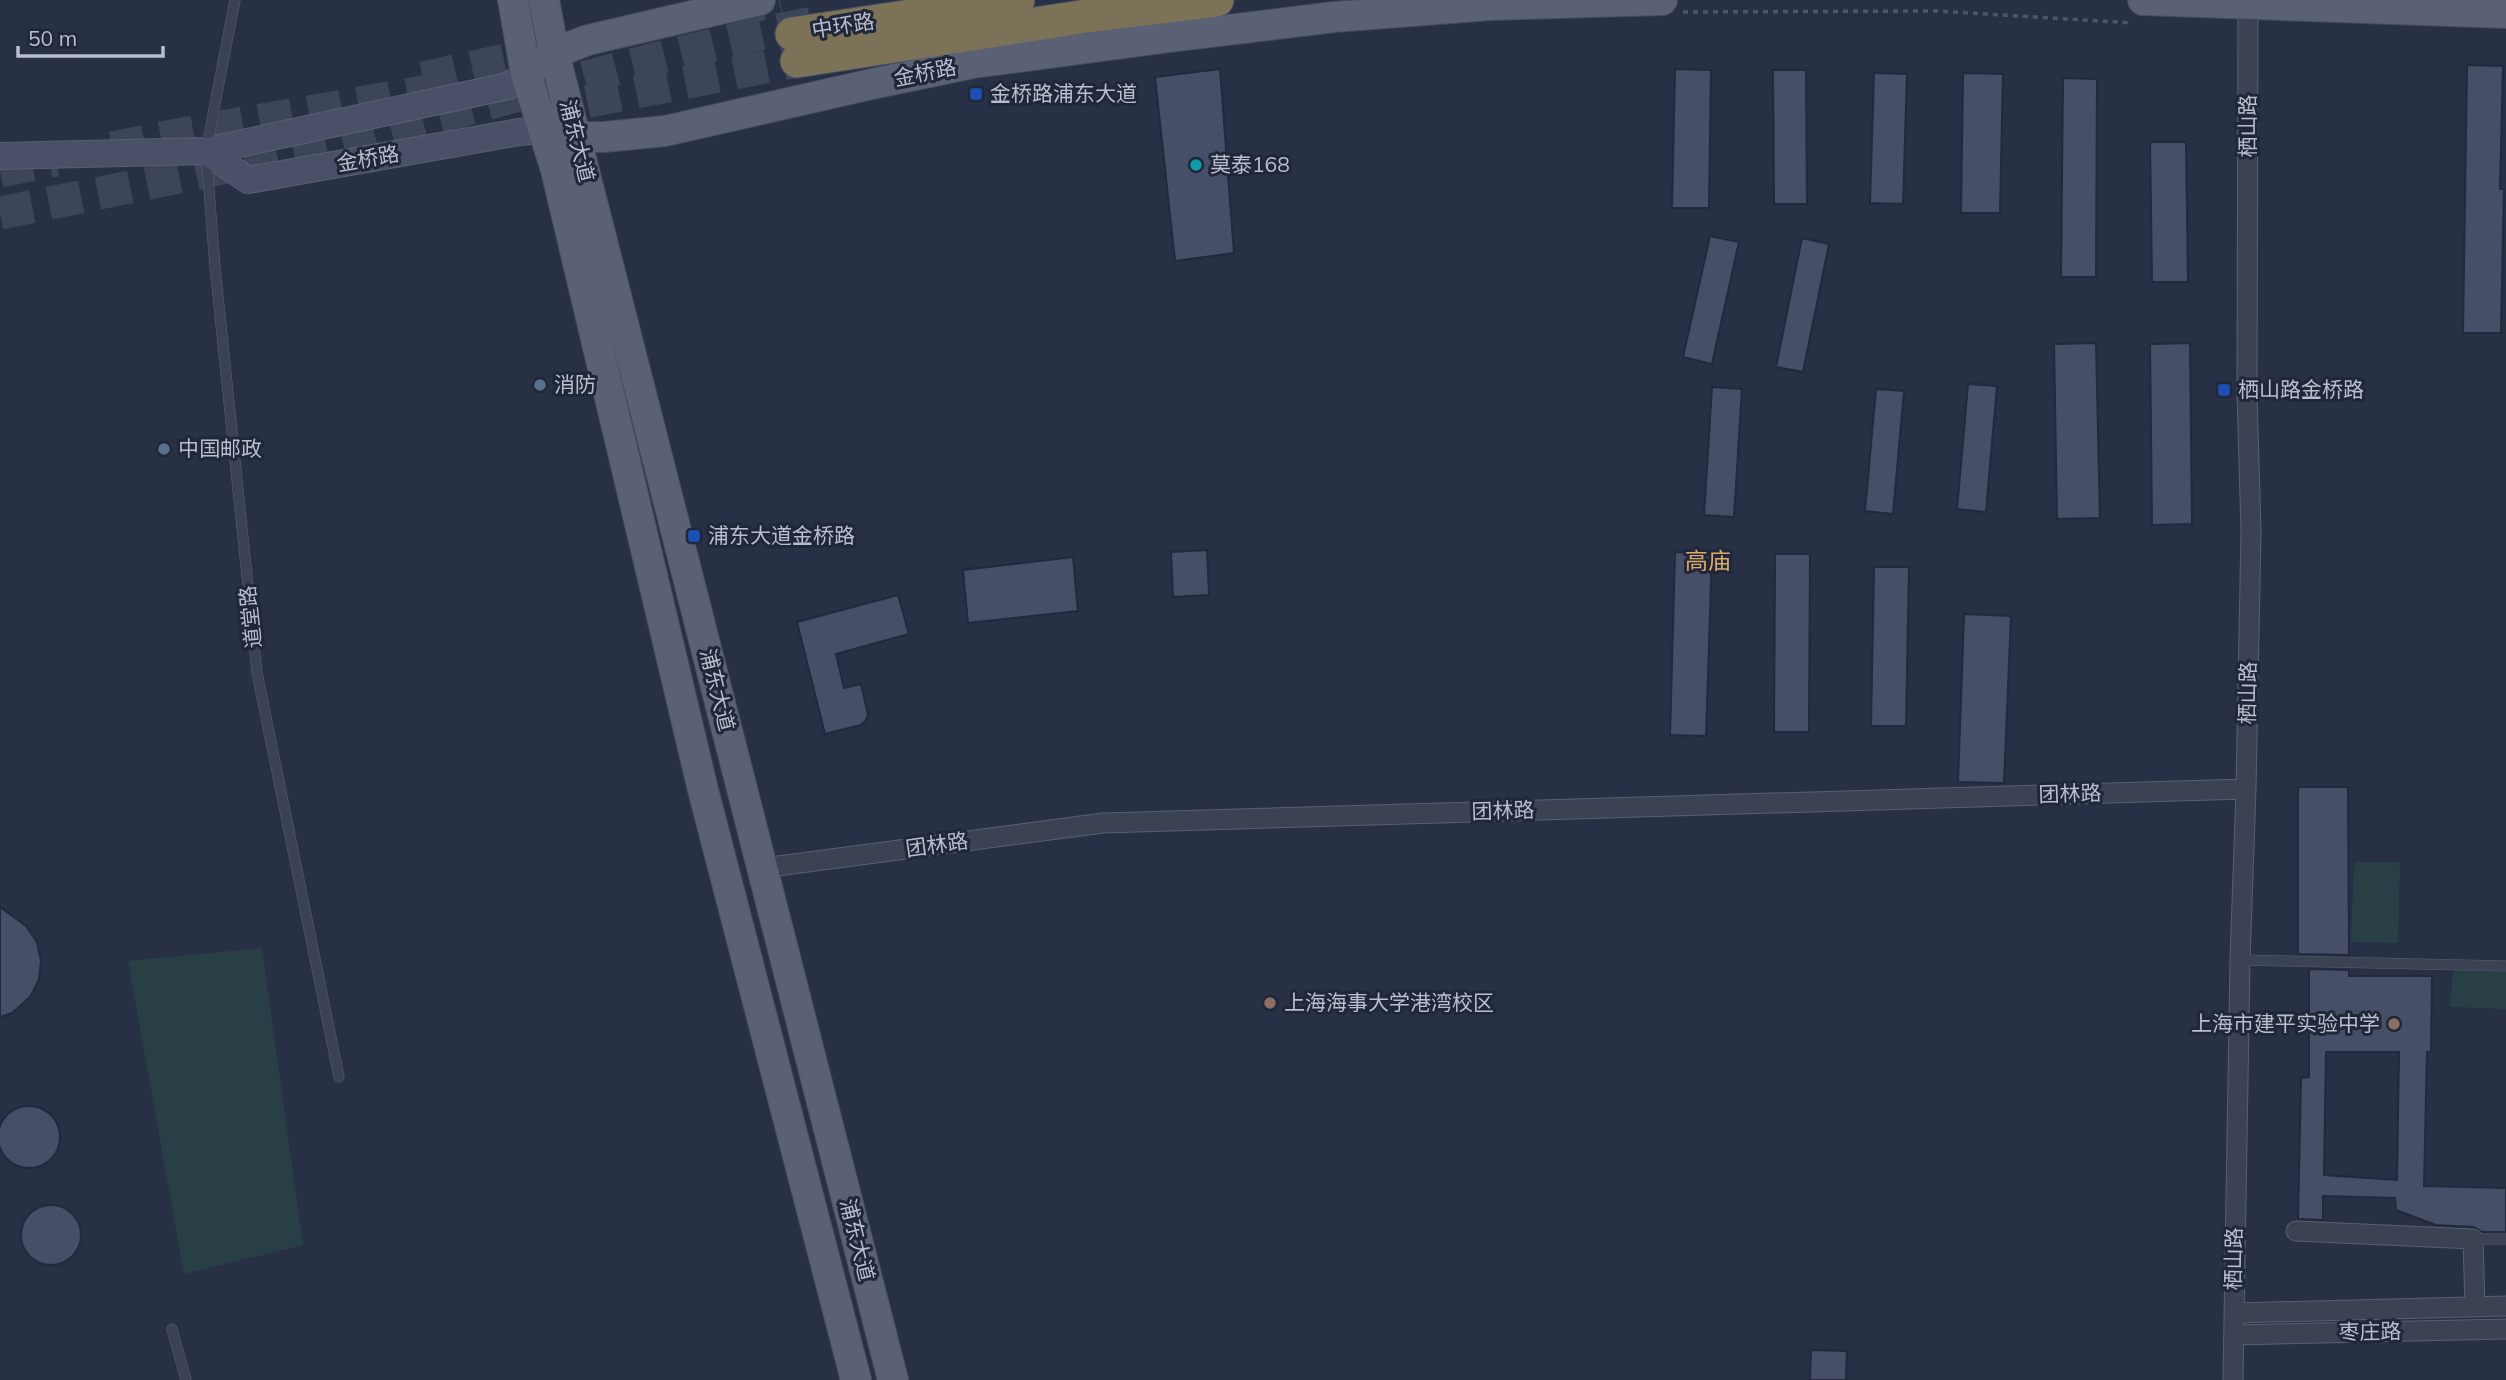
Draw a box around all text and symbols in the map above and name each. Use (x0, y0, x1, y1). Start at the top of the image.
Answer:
street label: 中环路 (810, 7, 876, 43)
scale bar (18, 14, 163, 58)
text: 50 m (28, 25, 77, 51)
street label: 金桥路 (891, 53, 958, 91)
place label: 金桥路浦东大道 (990, 80, 1137, 106)
marker: 金桥路浦东大道 (968, 86, 984, 102)
street label: 栖山路 (2234, 95, 2260, 158)
street label: 浦东大道 (555, 97, 601, 185)
street label: 金桥路 (335, 140, 401, 176)
place label: 莫泰168 (1210, 151, 1290, 177)
marker: 莫泰168 (1188, 157, 1204, 173)
place label: 消防 (554, 371, 596, 397)
place label: 栖山路金桥路 (2238, 376, 2364, 402)
marker: 消防 (532, 377, 548, 393)
marker: 栖山路金桥路 (2216, 382, 2232, 398)
place label: 中国邮政 (178, 435, 262, 461)
marker: 中国邮政 (156, 441, 172, 457)
place label: 浦东大道金桥路 (708, 522, 855, 548)
marker: 浦东大道金桥路 (686, 528, 702, 544)
district label: 高庙 (1685, 546, 1731, 575)
street label: 道堂路 (234, 584, 266, 650)
street label: 浦东大道 (695, 646, 741, 734)
street label: 栖山路 (2233, 661, 2261, 725)
street label: 团林路 (2038, 779, 2102, 807)
street label: 团林路 (1471, 796, 1535, 824)
street label: 团林路 (904, 827, 970, 861)
place label: 上海海事大学港湾校区 (1284, 989, 1494, 1015)
marker: 上海海事大学港湾校区 (1262, 995, 1278, 1011)
place label: 上海市建平实验中学 (2191, 1010, 2380, 1036)
marker: 上海市建平实验中学 (2386, 1016, 2402, 1032)
street label: 浦东大道 (835, 1196, 881, 1284)
street label: 栖山路 (2219, 1227, 2247, 1291)
street label: 枣庄路 (2338, 1317, 2402, 1345)

